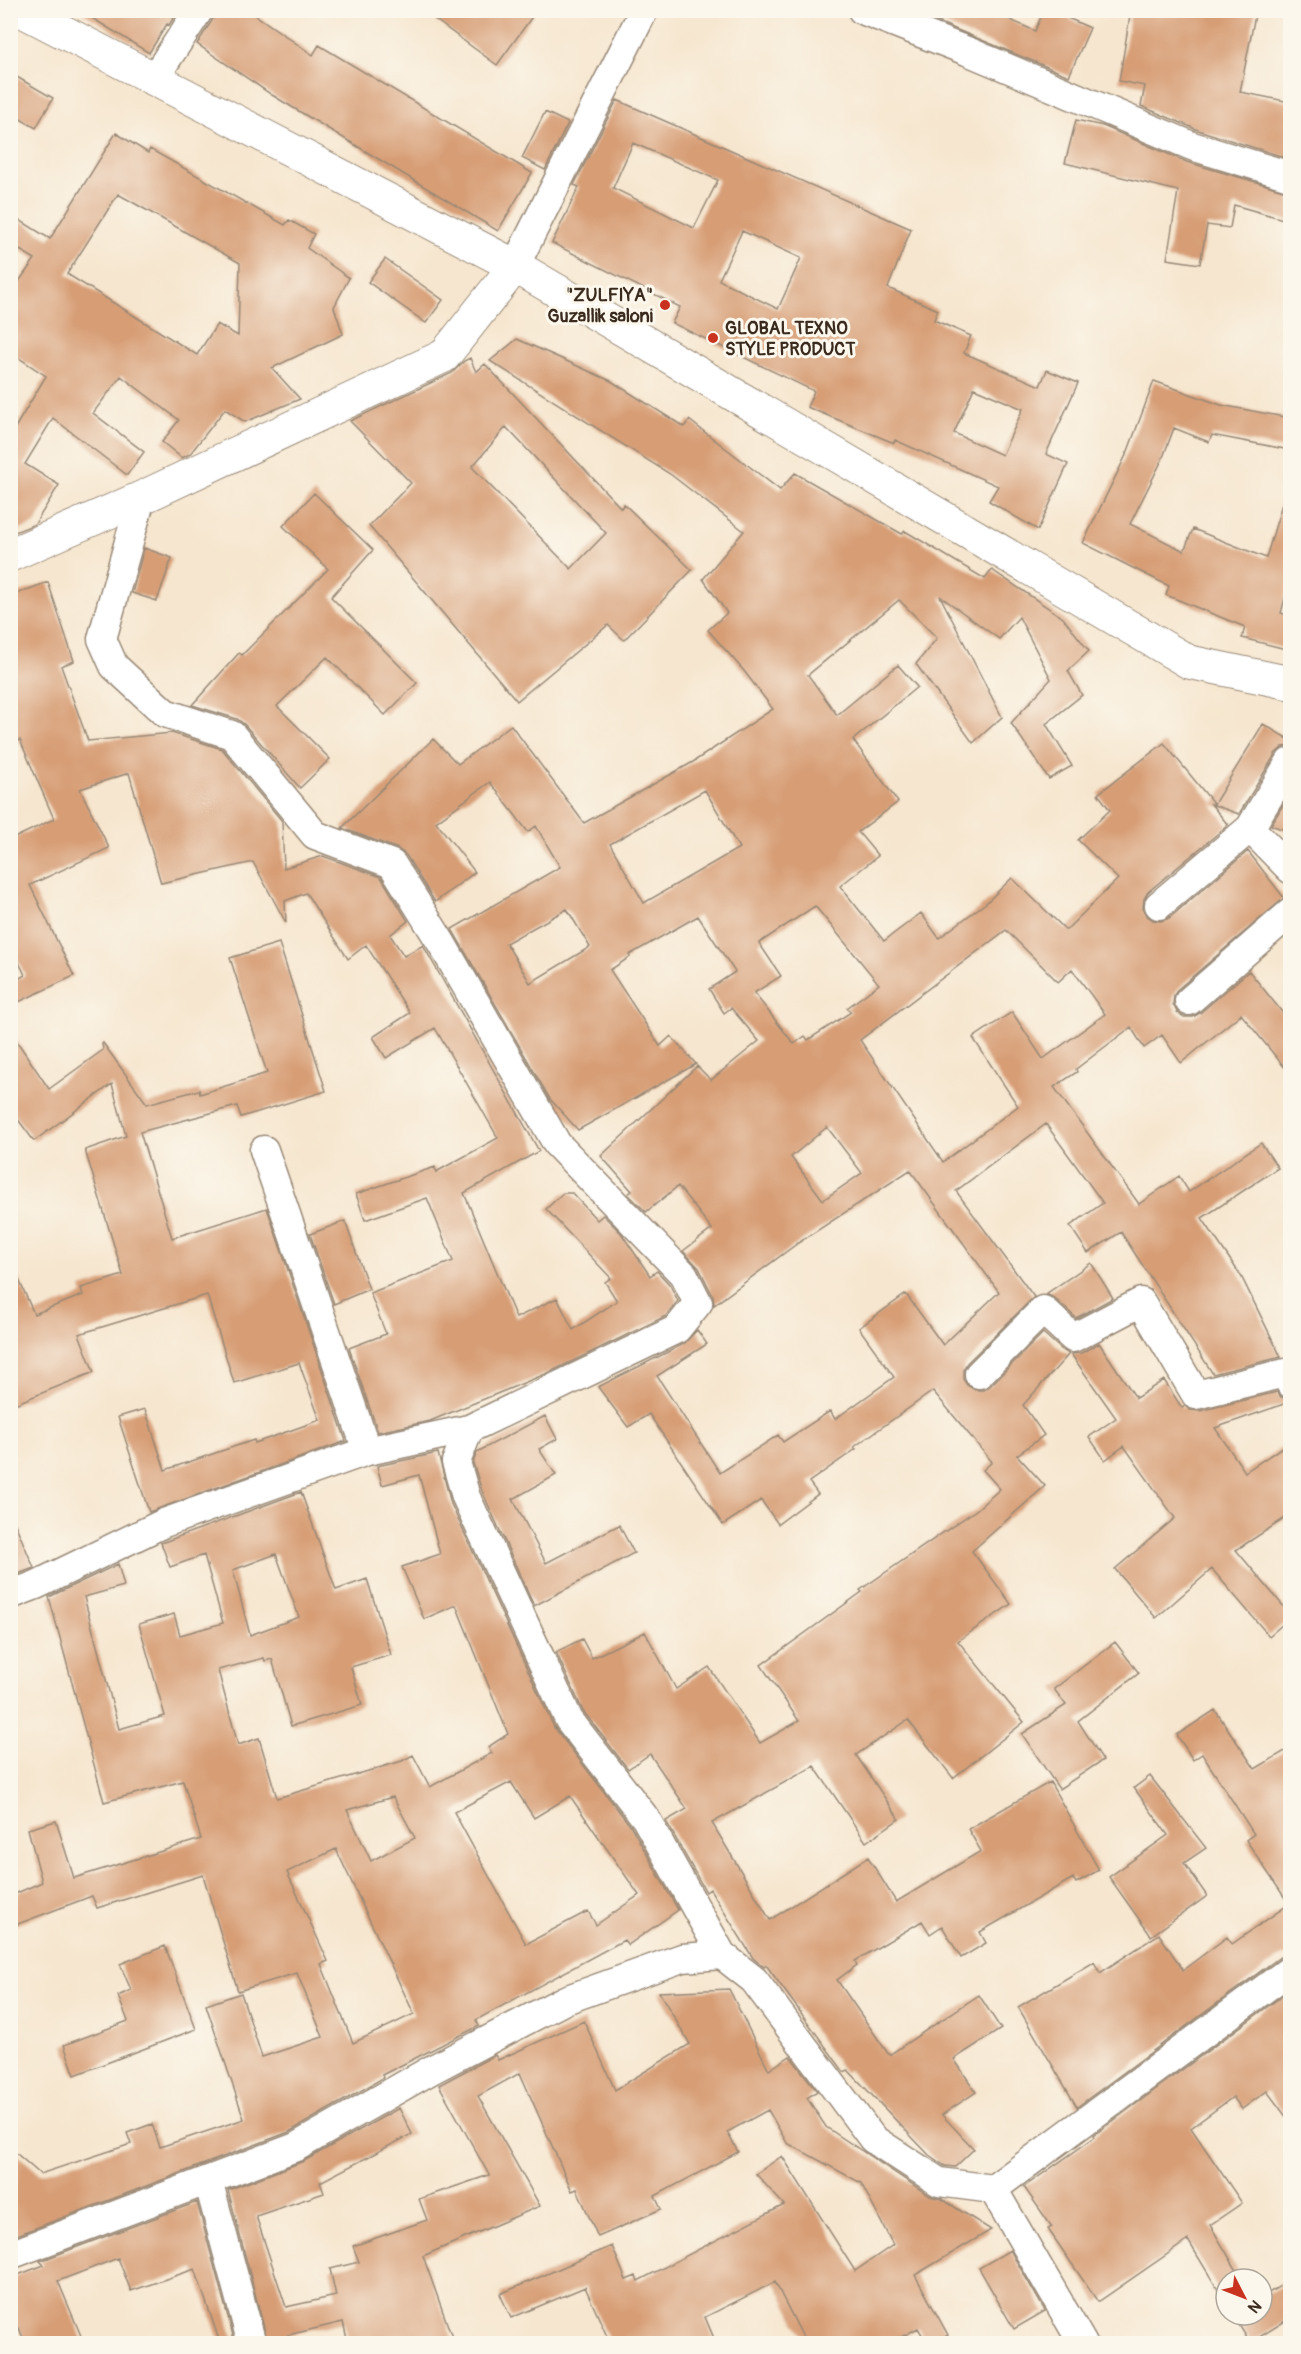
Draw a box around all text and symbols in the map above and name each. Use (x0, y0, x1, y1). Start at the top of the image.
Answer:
place label: "ZULFIYA" Guzallik saloni (548, 284, 653, 328)
marker: "ZULFIYA" Guzallik saloni (658, 298, 672, 312)
place label: GLOBAL TEXNO STYLE PRODUCT (725, 317, 855, 361)
marker: GLOBAL TEXNO STYLE PRODUCT (706, 331, 720, 345)
north arrow (1214, 2267, 1274, 2327)
text: N (1243, 2296, 1265, 2317)

